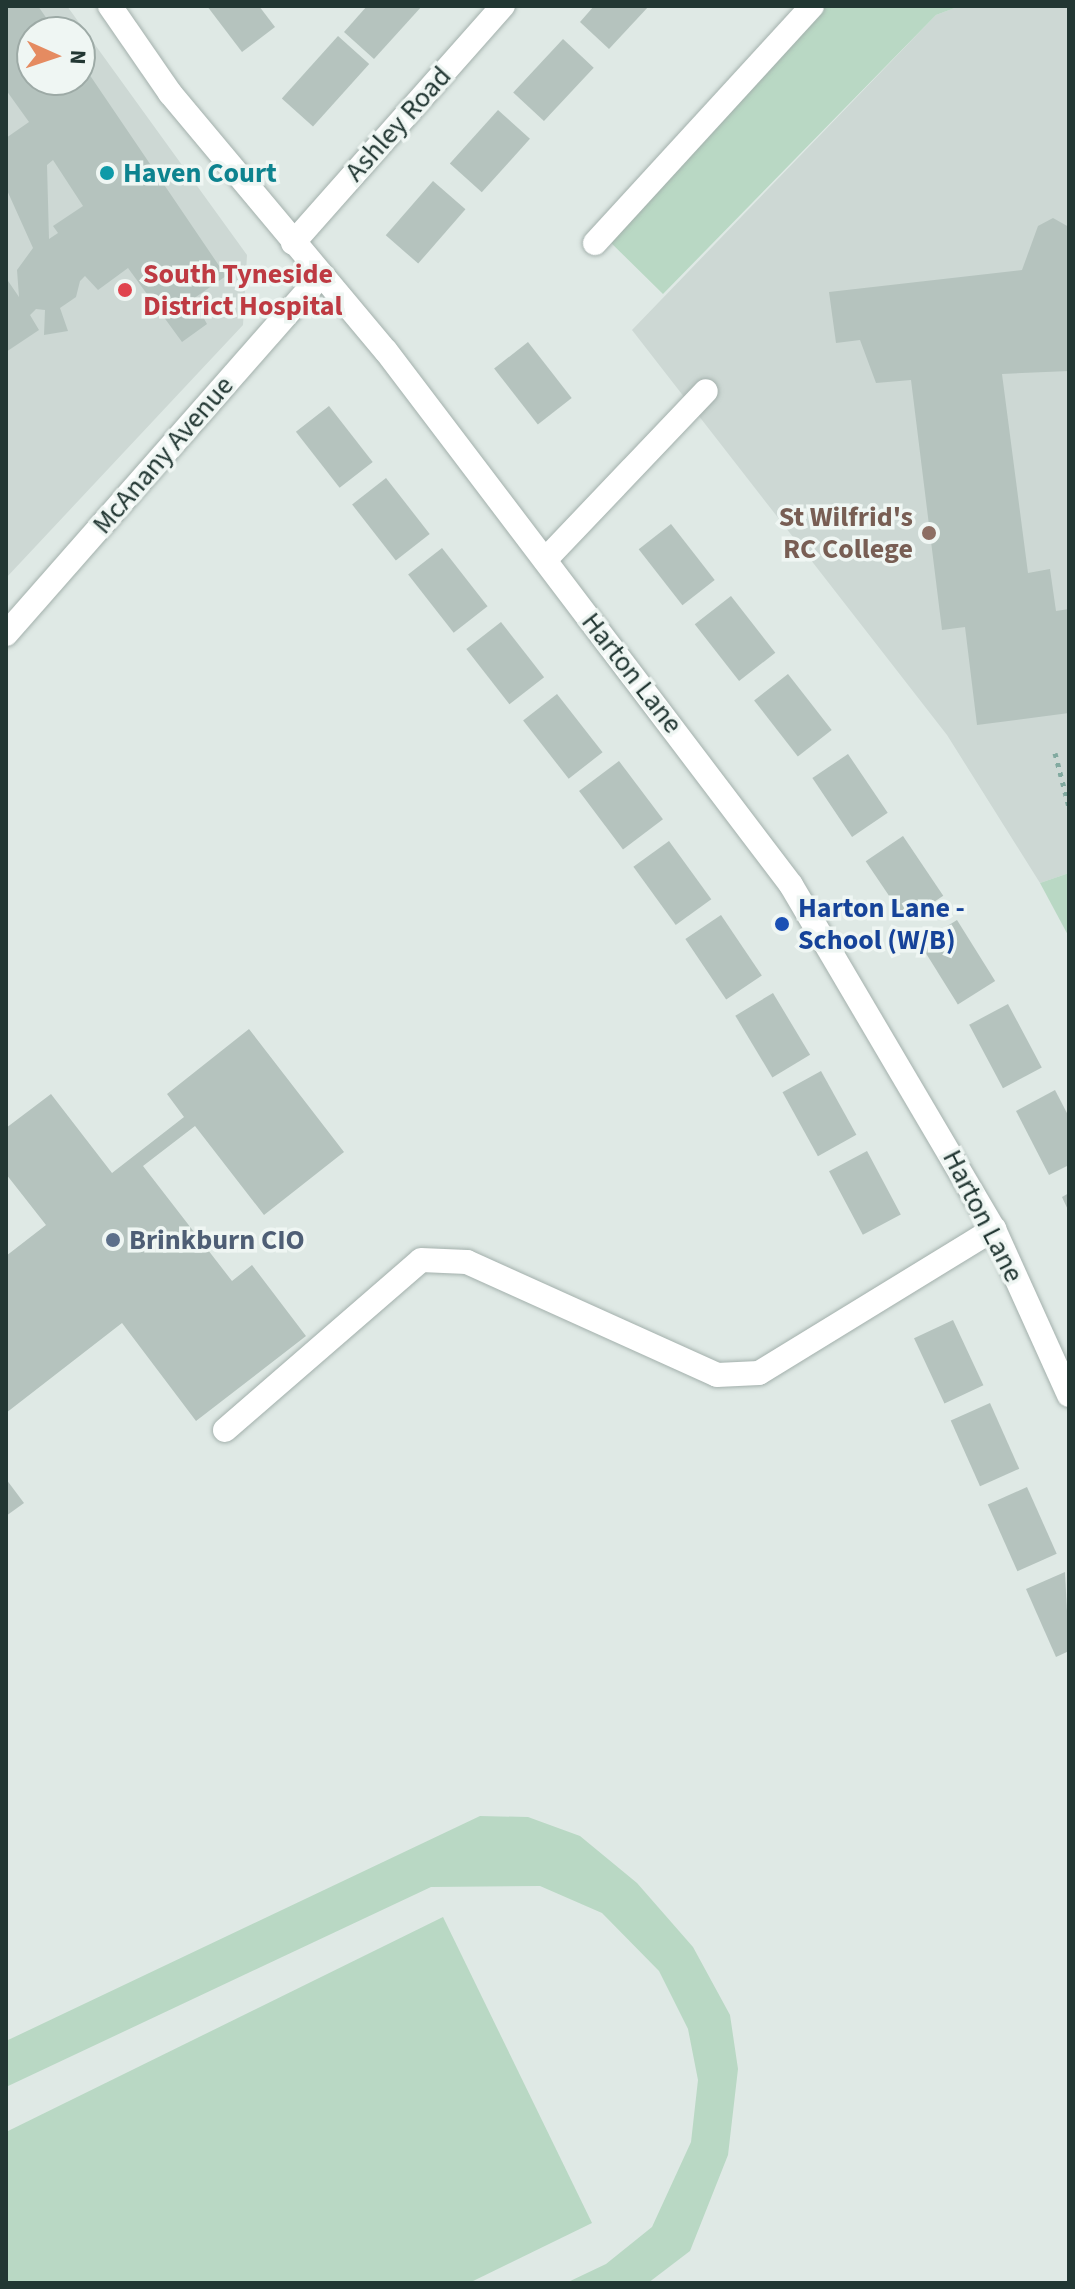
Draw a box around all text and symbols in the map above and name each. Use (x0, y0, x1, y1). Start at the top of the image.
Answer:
north arrow (16, 16, 96, 96)
text: N (62, 49, 94, 65)
street label: Ashley Road (338, 60, 458, 188)
place label: Haven Court (123, 156, 277, 190)
marker: Haven Court (98, 164, 116, 182)
place label: South Tyneside District Hospital (143, 257, 342, 323)
marker: South Tyneside District Hospital (114, 279, 136, 301)
street label: McAnany Avenue (85, 369, 241, 541)
place label: St Wilfrid's RC College (779, 500, 913, 566)
marker: St Wilfrid's RC College (920, 524, 938, 542)
street label: Harton Lane (574, 606, 690, 740)
place label: Harton Lane - School (W/B) (798, 891, 965, 957)
marker: Harton Lane - School (W/B) (773, 915, 791, 933)
street label: Harton Lane (935, 1144, 1031, 1288)
place label: Brinkburn CIO (129, 1223, 305, 1257)
marker: Brinkburn CIO (104, 1231, 122, 1249)

